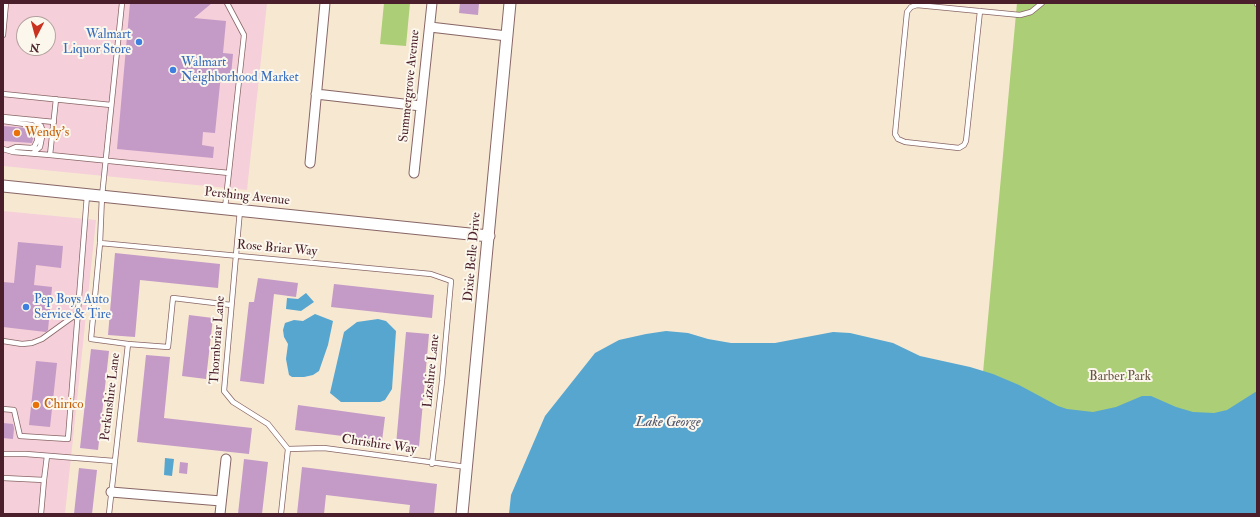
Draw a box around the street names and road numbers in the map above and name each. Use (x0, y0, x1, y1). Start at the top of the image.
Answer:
street label: Summergrove Avenue (396, 29, 424, 143)
street label: Pershing Avenue (204, 185, 290, 209)
street label: Dixie Belle Drive (461, 212, 485, 302)
street label: Rose Briar Way (236, 238, 318, 260)
street label: Thornbriar Lane (207, 295, 229, 385)
street label: Lizshire Lane (420, 334, 444, 408)
street label: Perkinshire Lane (98, 352, 124, 442)
street label: Chrishire Way (341, 432, 417, 458)

